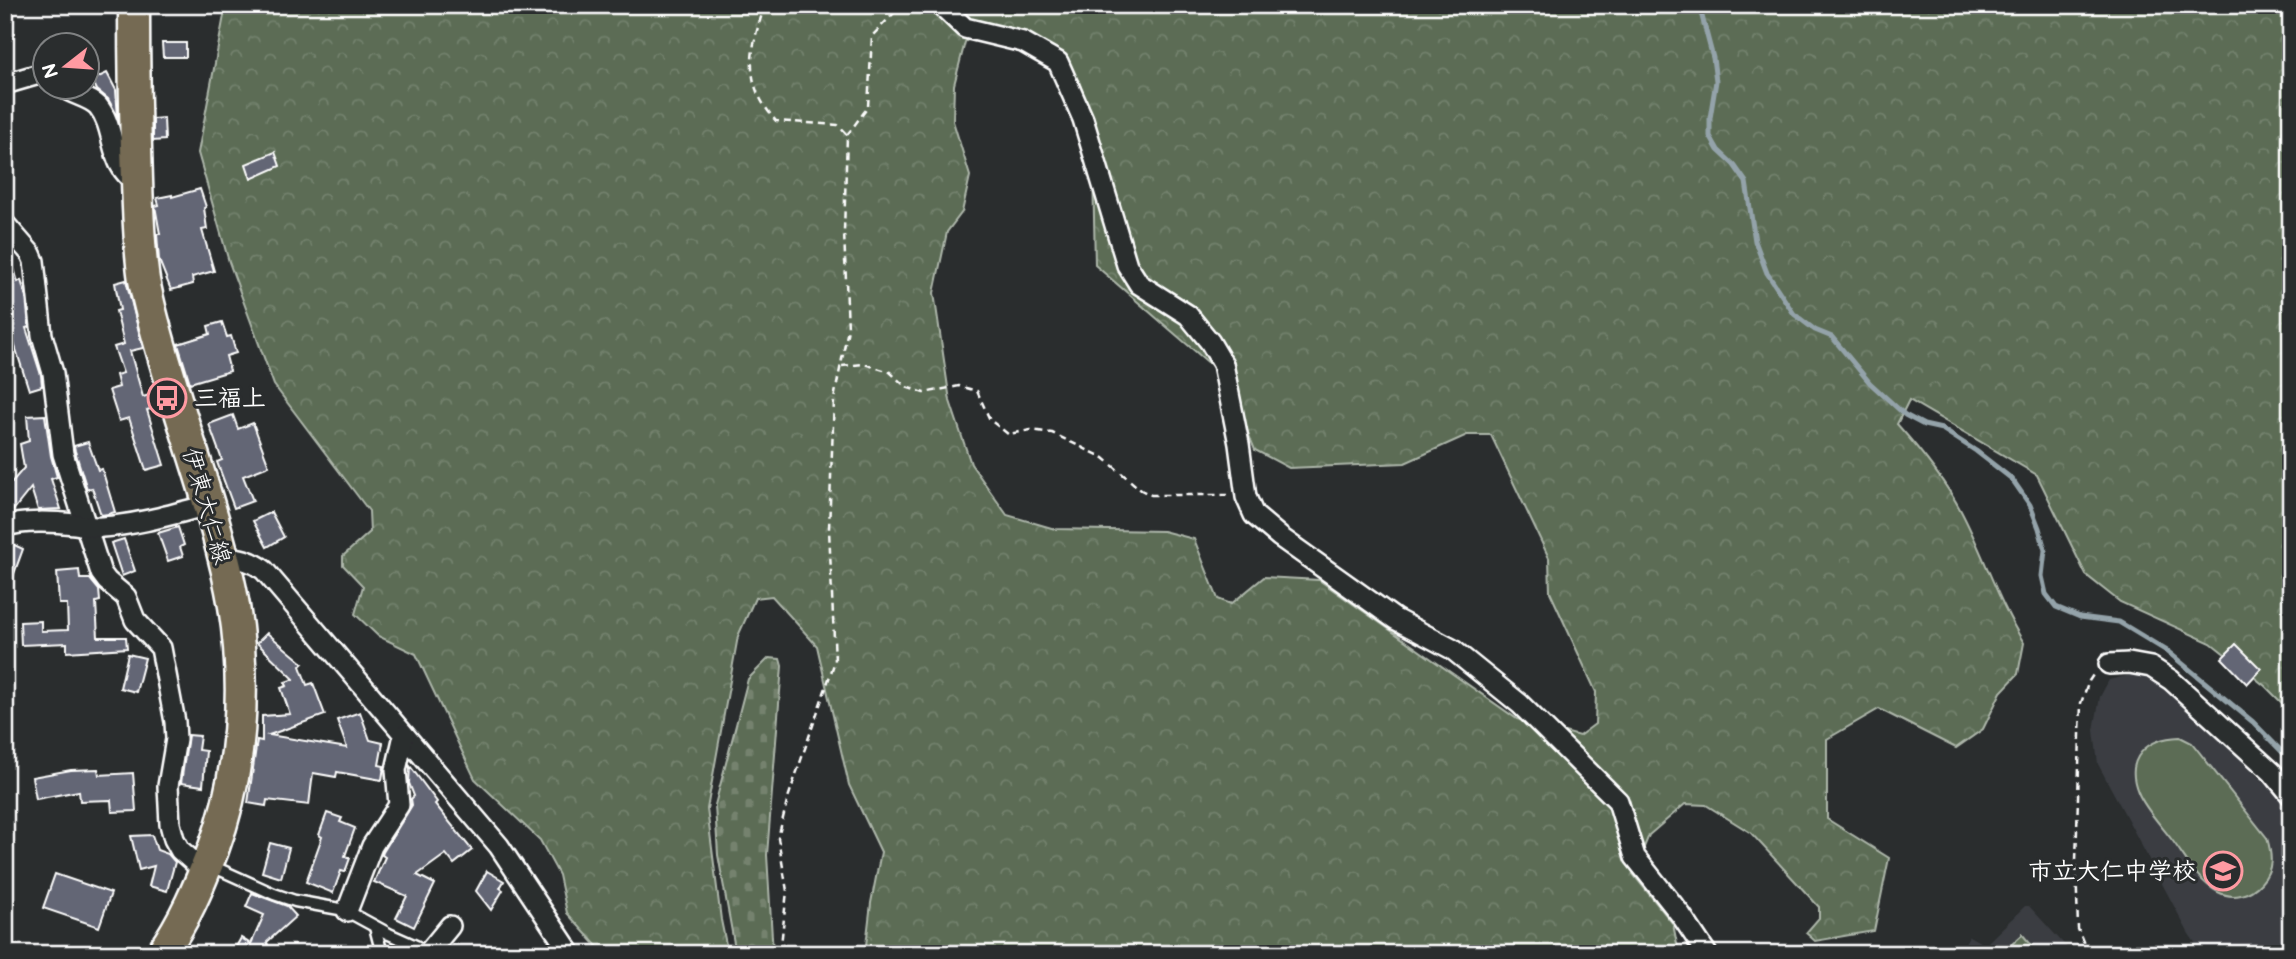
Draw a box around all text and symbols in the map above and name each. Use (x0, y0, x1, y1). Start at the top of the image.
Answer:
north arrow (32, 32, 102, 102)
text: N (38, 60, 64, 81)
bus stop icon: 三福上 (146, 377, 188, 419)
place label: 三福上 (194, 384, 266, 413)
street label: 伊東大仁線 (176, 444, 237, 568)
school or university icon: 市立大仁中学校 (2202, 850, 2244, 892)
place label: 市立大仁中学校 (2028, 857, 2196, 886)

